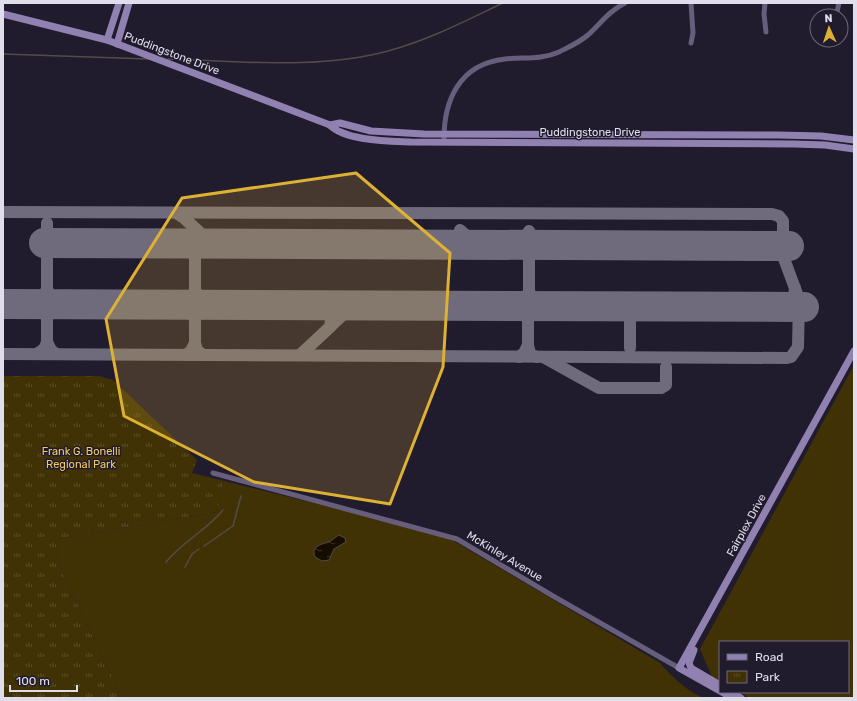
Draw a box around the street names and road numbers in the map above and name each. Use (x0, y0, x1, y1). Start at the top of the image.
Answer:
street label: Puddingstone Drive (122, 29, 221, 78)
street label: Puddingstone Drive (540, 126, 640, 139)
street label: Fairplex Drive (724, 492, 769, 559)
street label: McKinley Avenue (465, 529, 545, 584)

